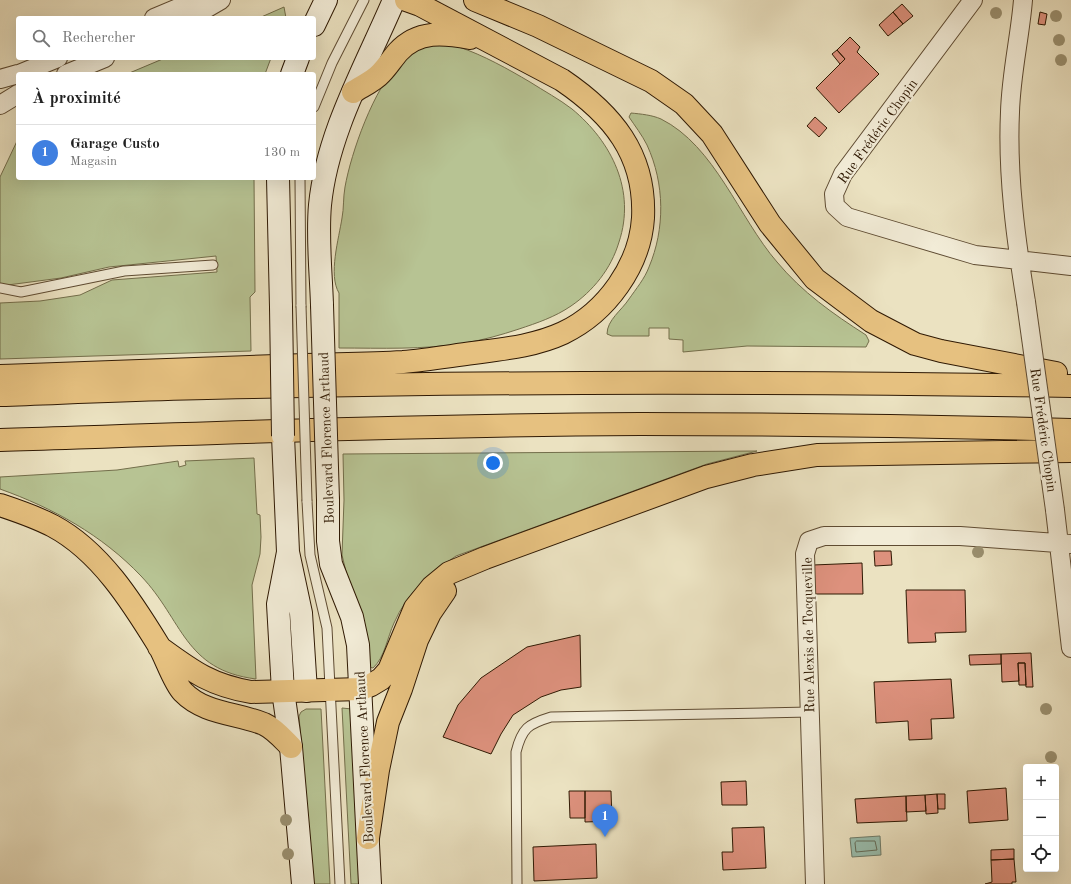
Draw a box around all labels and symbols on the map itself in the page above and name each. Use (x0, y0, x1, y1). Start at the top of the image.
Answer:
street label: Rue Frédéric Chopin (835, 76, 921, 186)
street label: Boulevard Florence Arthaud (317, 352, 337, 524)
street label: Rue Frédéric Chopin (1027, 367, 1059, 494)
your location (483, 453, 503, 473)
street label: Rue Alexis de Tocqueville (801, 557, 817, 713)
street label: Boulevard Florence Arthaud (354, 671, 376, 843)
pin: 1 (592, 804, 618, 837)

